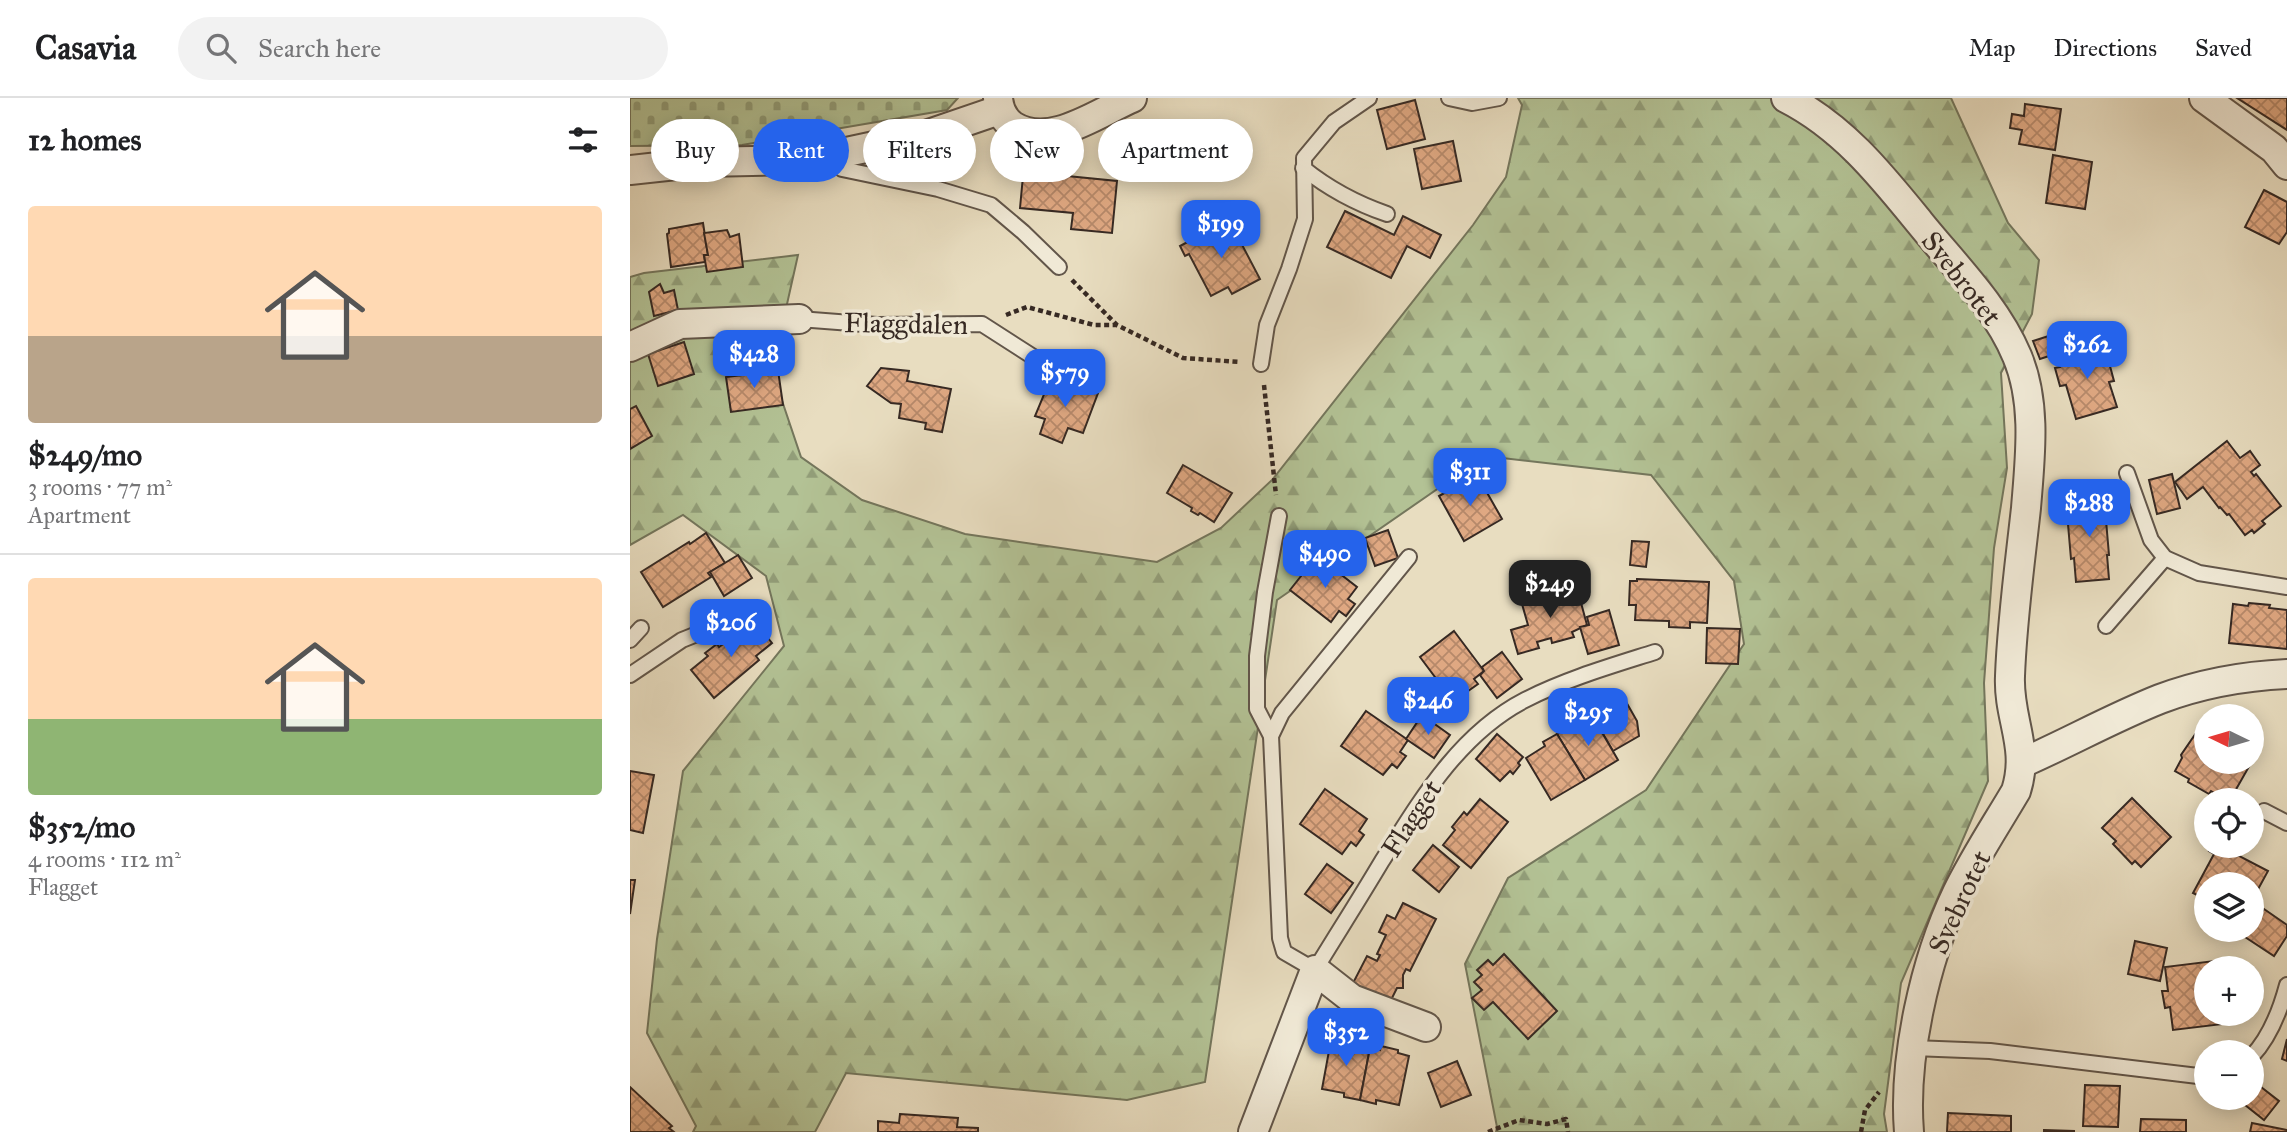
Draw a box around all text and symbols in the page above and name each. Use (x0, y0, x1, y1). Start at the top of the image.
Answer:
search box (178, 17, 668, 80)
text: Casavia (35, 28, 136, 68)
icon: search (202, 29, 240, 67)
text: Search here (258, 32, 381, 64)
text: Map (1969, 33, 2016, 63)
text: Directions (2054, 33, 2157, 63)
text: Saved (2195, 33, 2252, 63)
chip: Buy (651, 119, 739, 182)
chip: Rent (753, 119, 849, 182)
chip: Filters (863, 119, 976, 182)
chip: New (990, 119, 1084, 182)
chip: Apartment (1098, 119, 1253, 182)
icon: filters (564, 121, 602, 159)
text: 12 homes (28, 122, 141, 158)
pin: $199 (1180, 200, 1262, 260)
text: $199 (1197, 209, 1245, 237)
street label: Svebrotet (1914, 224, 2009, 333)
icon: home (252, 252, 378, 378)
street label: Flaggdalen (844, 305, 968, 342)
pin: $262 (2046, 322, 2128, 381)
pin: $428 (713, 330, 795, 390)
text: $262 (2063, 330, 2111, 358)
text: $428 (729, 339, 779, 367)
pin: $579 (1024, 350, 1106, 409)
text: $579 (1040, 358, 1090, 386)
text: $249/mo (28, 437, 142, 473)
pin: $311 (1429, 448, 1511, 508)
text: $311 (1449, 457, 1491, 485)
text: 3 rooms · 77 m² (28, 473, 172, 501)
pin: $288 (2048, 480, 2130, 539)
text: $288 (2064, 488, 2114, 516)
text: Apartment (28, 501, 131, 529)
pin: $490 (1284, 531, 1366, 590)
text: $490 (1299, 539, 1351, 567)
pin: $249 (1509, 560, 1591, 620)
text: $249 (1525, 569, 1575, 597)
pin: $206 (690, 600, 772, 659)
text: $206 (706, 608, 756, 636)
icon: home (252, 624, 378, 750)
pin: $246 (1387, 678, 1469, 737)
text: $246 (1403, 686, 1453, 714)
pin: $295 (1547, 688, 1629, 748)
text: $295 (1564, 697, 1612, 725)
north arrow (2194, 704, 2264, 774)
map controls (2194, 704, 2264, 1110)
street label: Flagget (1373, 773, 1449, 864)
button: locate (2194, 788, 2264, 858)
text: $352/mo (28, 809, 135, 845)
text: 4 rooms · 112 m² (28, 845, 181, 873)
street label: Svebrotet (1920, 845, 1999, 960)
button: layers (2194, 872, 2264, 942)
text: Flagget (28, 873, 98, 901)
button: + (2194, 956, 2264, 1026)
pin: $352 (1305, 1009, 1387, 1068)
text: $352 (1323, 1017, 1369, 1045)
button: − (2194, 1040, 2264, 1110)

